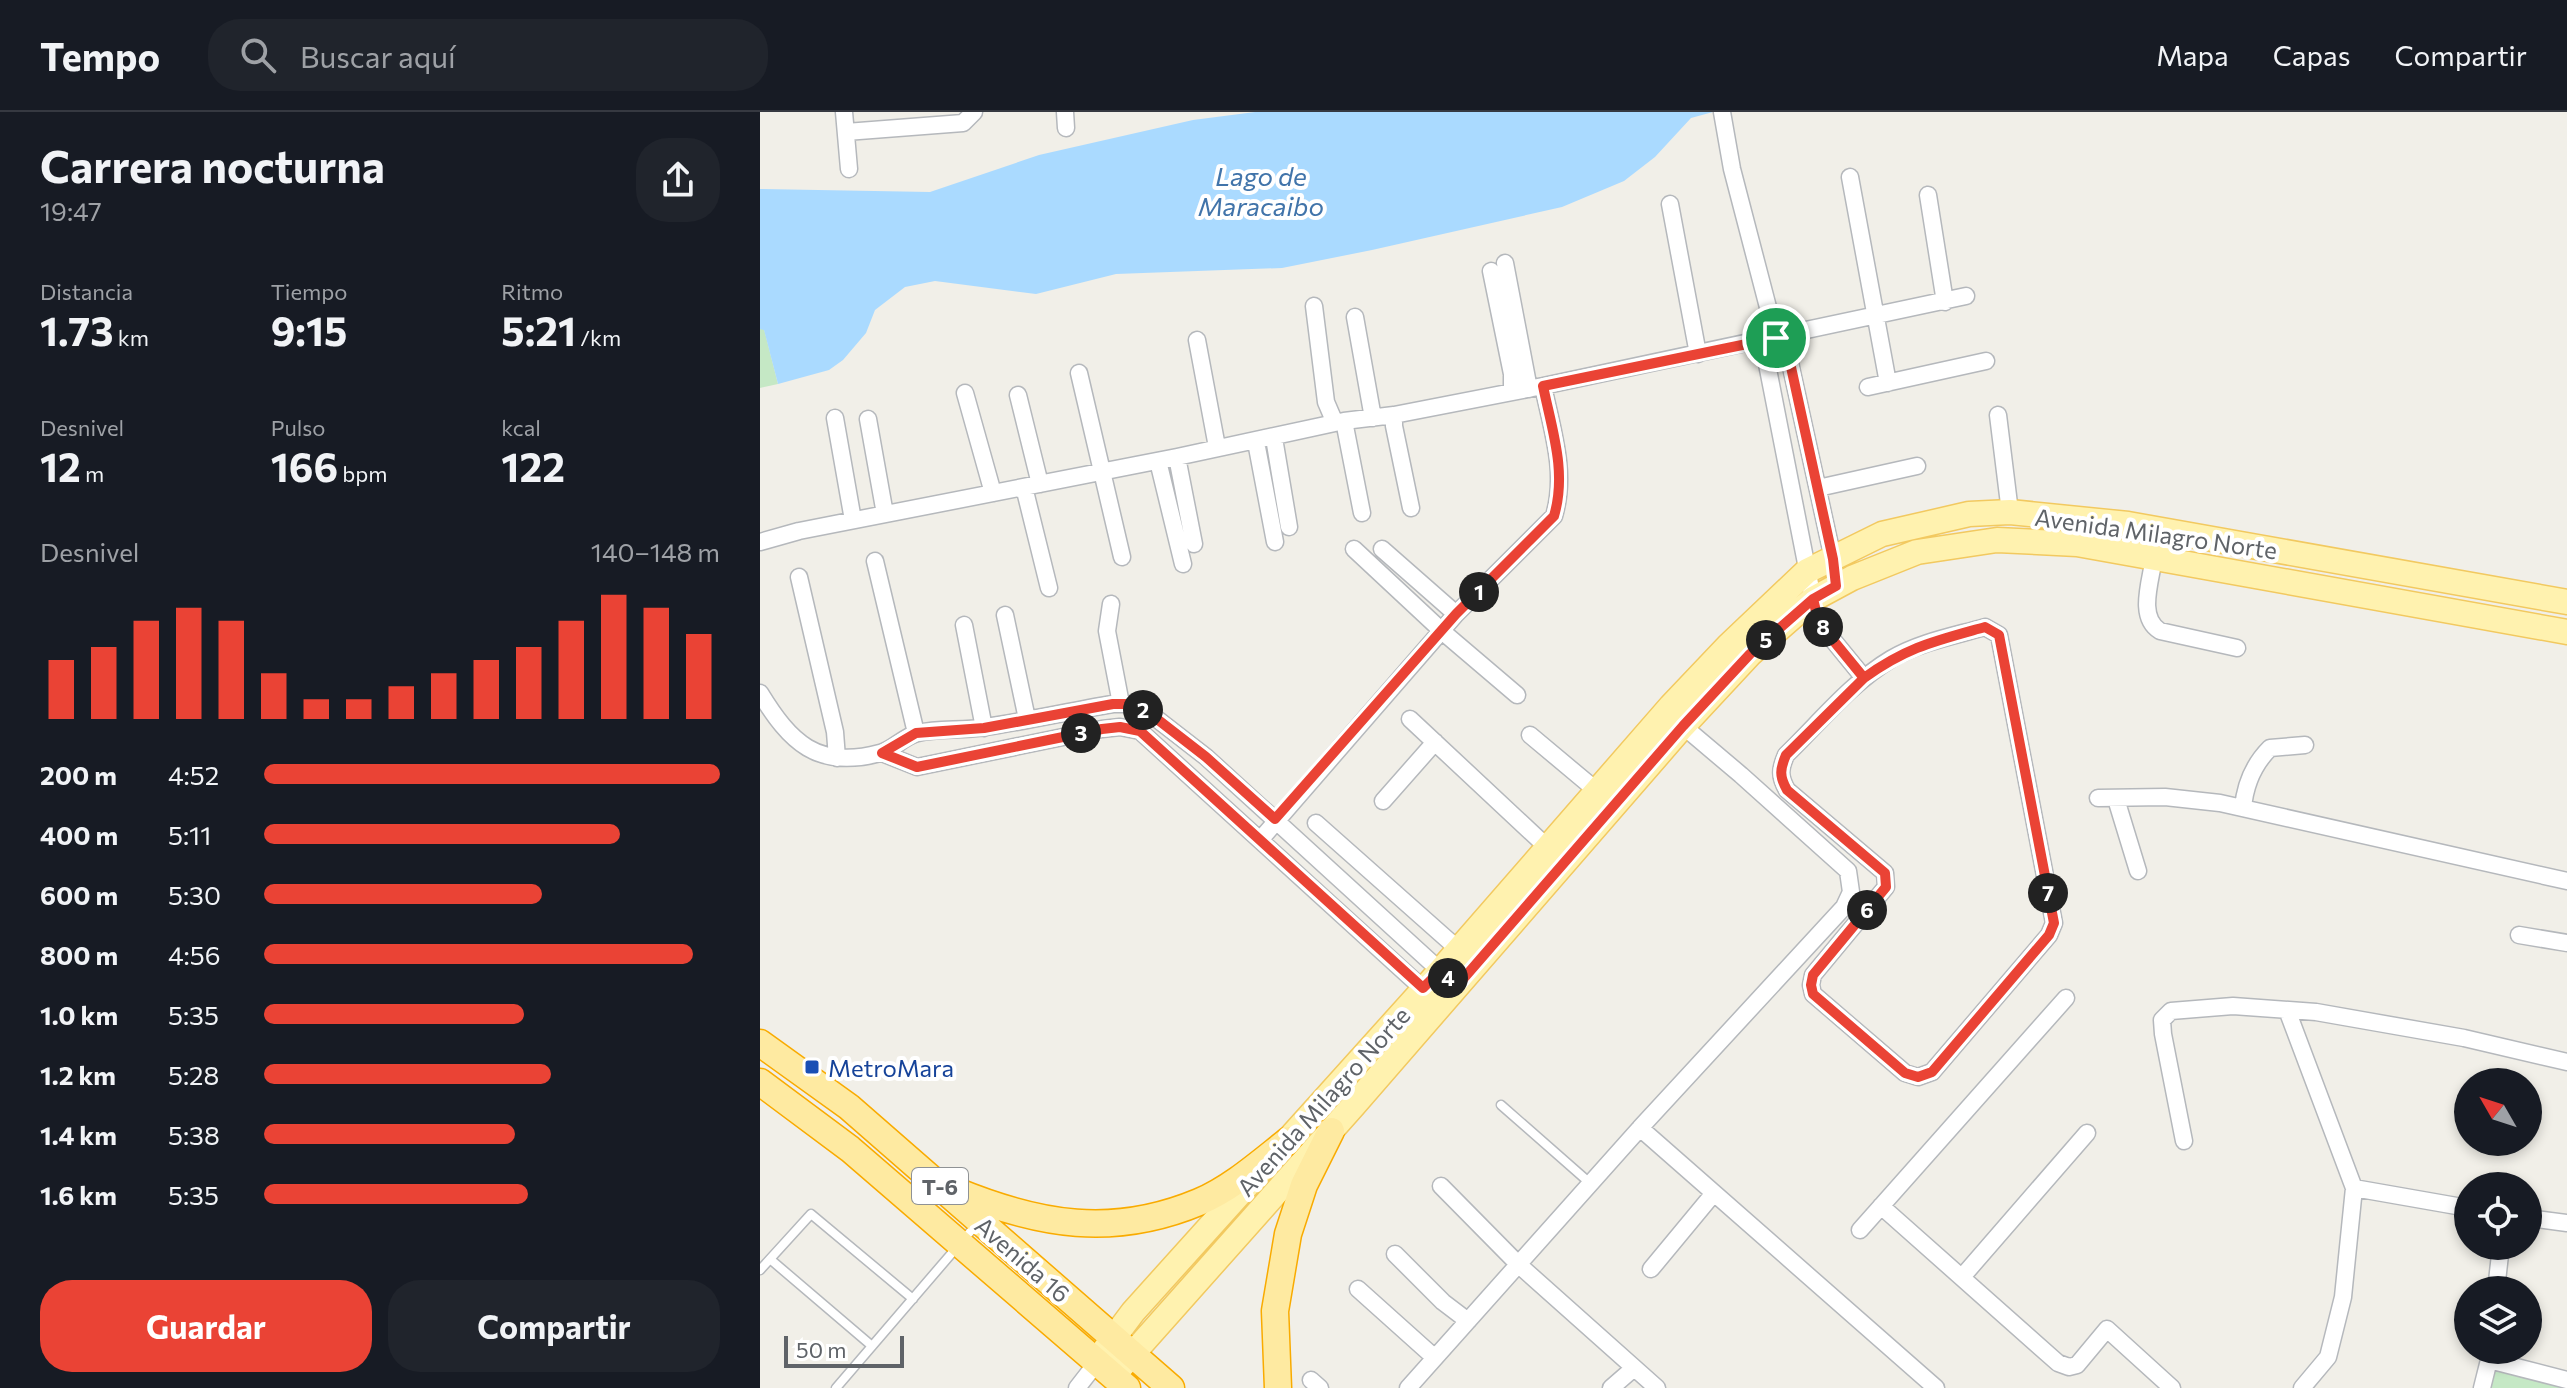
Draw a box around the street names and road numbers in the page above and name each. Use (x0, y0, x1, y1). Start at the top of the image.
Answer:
street label: Avenida Milagro Norte (2033, 502, 2279, 564)
street label: Avenida Milagro Norte (1230, 1000, 1416, 1202)
road number: T-6 (912, 1168, 968, 1204)
street label: Avenida 16 (970, 1210, 1076, 1308)

